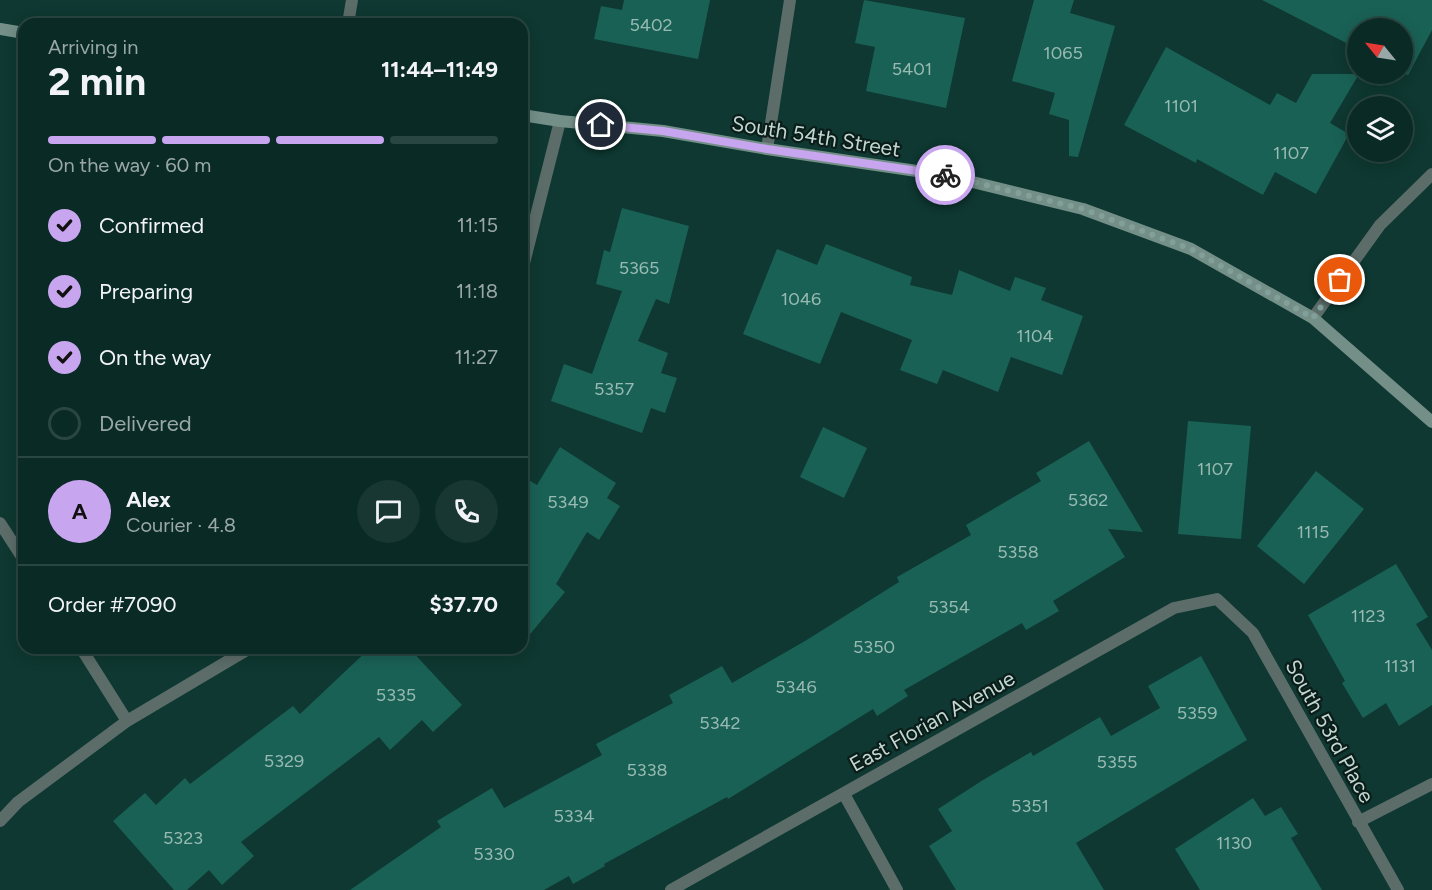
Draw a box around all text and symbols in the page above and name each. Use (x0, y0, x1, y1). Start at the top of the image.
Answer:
house number: 5402 (629, 14, 673, 36)
north arrow (1347, 18, 1413, 84)
map controls (1347, 18, 1413, 162)
text: Arriving in (48, 35, 138, 59)
house number: 1065 (1043, 42, 1083, 64)
text: 11:44–11:49 (381, 56, 498, 83)
text: 2 min (48, 58, 146, 105)
house number: 5401 (892, 58, 932, 80)
house number: 1101 (1164, 95, 1198, 117)
button: layers (1347, 96, 1413, 162)
pin (575, 99, 626, 150)
icon: home (584, 108, 617, 141)
street label: South 54th Street (730, 110, 902, 162)
house number: 1107 (1273, 142, 1309, 164)
courier (915, 145, 975, 205)
text: On the way · 60 m (48, 153, 211, 177)
icon: bike (929, 159, 962, 192)
icon: check (48, 209, 81, 242)
text: Confirmed (99, 212, 204, 239)
text: 11:15 (457, 213, 498, 237)
pin (1314, 254, 1365, 305)
house number: 5365 (619, 257, 659, 279)
icon: bag (1323, 263, 1356, 296)
icon: check (48, 275, 81, 308)
text: Preparing (99, 278, 193, 305)
text: 11:18 (456, 279, 498, 303)
house number: 1046 (781, 288, 821, 310)
house number: 1104 (1016, 325, 1054, 347)
icon: check (48, 341, 81, 374)
text: On the way (99, 344, 211, 371)
text: 11:27 (455, 345, 498, 369)
house number: 5357 (594, 378, 634, 400)
text: Delivered (99, 410, 192, 437)
house number: 1107 (1197, 458, 1233, 480)
button: chat (357, 480, 420, 543)
button: phone (435, 480, 498, 543)
text: Alex (126, 486, 171, 513)
house number: 5362 (1068, 489, 1108, 511)
house number: 5349 (547, 491, 589, 513)
text: A (72, 498, 87, 525)
text: Courier · 4.8 (126, 513, 236, 537)
house number: 1115 (1297, 521, 1329, 543)
house number: 5358 (997, 541, 1039, 563)
text: Order #7090 (48, 591, 177, 618)
text: $37.70 (429, 591, 498, 618)
house number: 5354 (928, 596, 970, 618)
house number: 1123 (1351, 605, 1385, 627)
house number: 5350 (853, 636, 895, 658)
street label: South 53rd Place (1280, 655, 1380, 807)
house number: 1131 (1384, 655, 1416, 677)
street label: East Florian Avenue (845, 665, 1019, 777)
house number: 5346 (775, 676, 817, 698)
house number: 5335 (376, 684, 416, 706)
house number: 5359 (1177, 702, 1217, 724)
house number: 5342 (699, 712, 741, 734)
house number: 5329 (264, 750, 304, 772)
house number: 5355 (1097, 751, 1137, 773)
house number: 5338 (627, 759, 668, 781)
house number: 5351 (1011, 795, 1049, 817)
house number: 5334 (553, 805, 595, 827)
house number: 5323 (163, 827, 203, 849)
house number: 1130 (1216, 832, 1252, 854)
house number: 5330 (473, 843, 515, 865)

